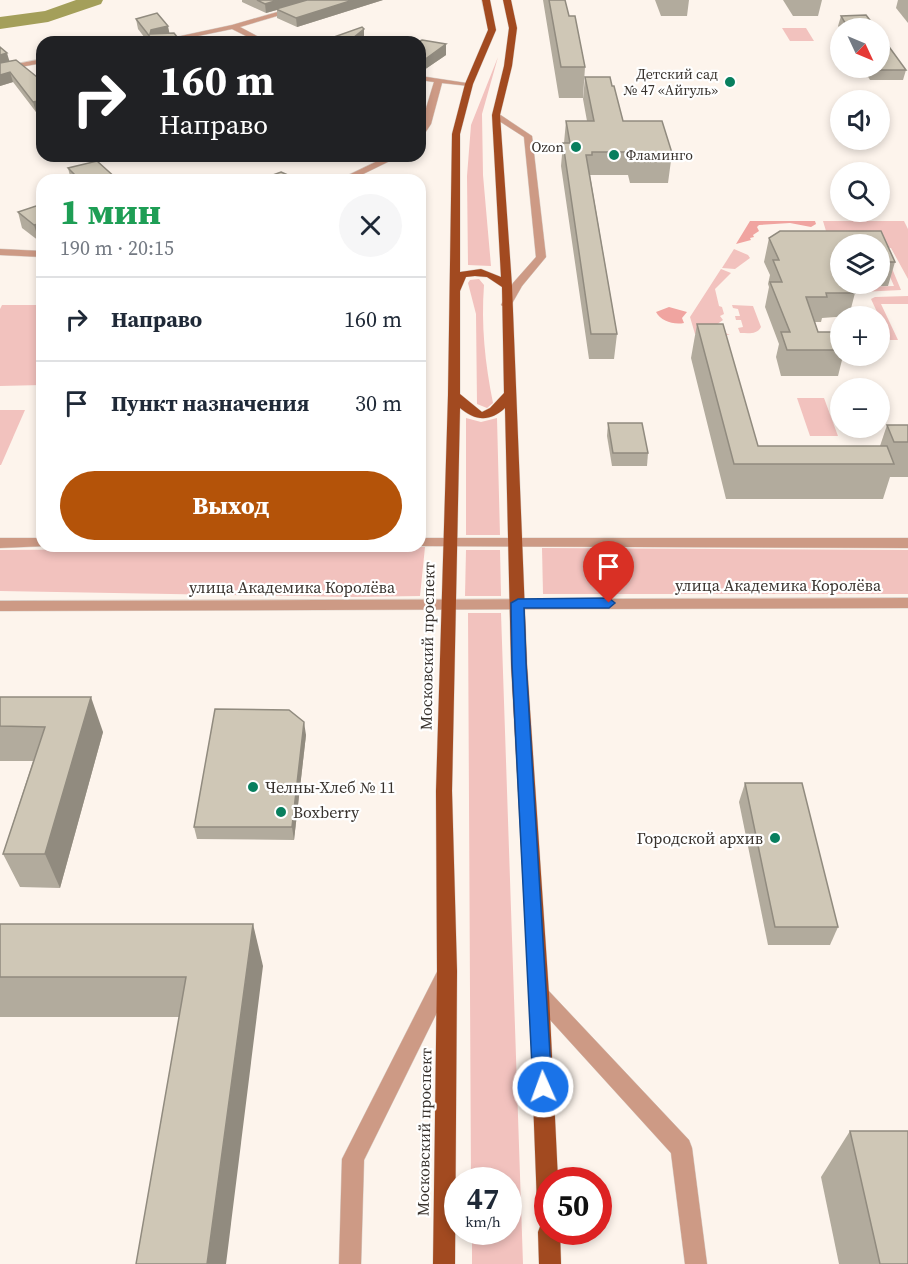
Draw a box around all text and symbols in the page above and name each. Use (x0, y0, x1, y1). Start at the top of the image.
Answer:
north arrow (830, 18, 890, 78)
map controls (830, 18, 890, 438)
text: 160 m (159, 51, 274, 109)
icon: right (60, 60, 138, 138)
place label: Детский сад № 47 «Айгуль» (623, 64, 718, 100)
marker: Детский сад № 47 «Айгуль» (723, 75, 737, 89)
button: sound (830, 90, 890, 150)
text: Направо (159, 106, 268, 143)
place label: Ozon (532, 137, 565, 157)
marker: Ozon (569, 140, 583, 154)
place label: Фламинго (626, 145, 693, 165)
marker: Фламинго (607, 148, 621, 162)
button: search (830, 162, 890, 222)
text: 1 мин (60, 187, 161, 236)
button: close (339, 194, 402, 257)
text: 190 m · 20:15 (60, 234, 174, 262)
button: layers (830, 234, 890, 294)
icon: right (60, 303, 93, 336)
text: Направо (111, 304, 202, 334)
text: 160 m (344, 304, 402, 334)
button: + (830, 306, 890, 366)
button: − (830, 378, 890, 438)
icon: arrive (60, 387, 93, 420)
text: Пункт назначения (111, 388, 309, 418)
text: 30 m (355, 388, 402, 418)
button: Выход (60, 471, 402, 540)
pin (583, 541, 634, 603)
icon: arrive (592, 550, 625, 583)
street label: Московский проспект (415, 561, 439, 730)
street label: улица Академика Королёва (675, 574, 882, 596)
street label: улица Академика Королёва (189, 576, 396, 598)
place label: Челны-Хлеб № 11 (265, 776, 395, 798)
marker: Челны-Хлеб № 11 (246, 780, 260, 794)
place label: Boxberry (293, 801, 360, 823)
marker: Boxberry (274, 805, 288, 819)
place label: Городской архив (637, 827, 763, 849)
marker: Городской архив (768, 831, 782, 845)
street label: Московский проспект (412, 1047, 436, 1216)
position arrow (511, 1055, 575, 1119)
speed limit sign: 50 (534, 1167, 612, 1245)
text: 47 (467, 1178, 499, 1219)
text: km/h (465, 1211, 501, 1232)

